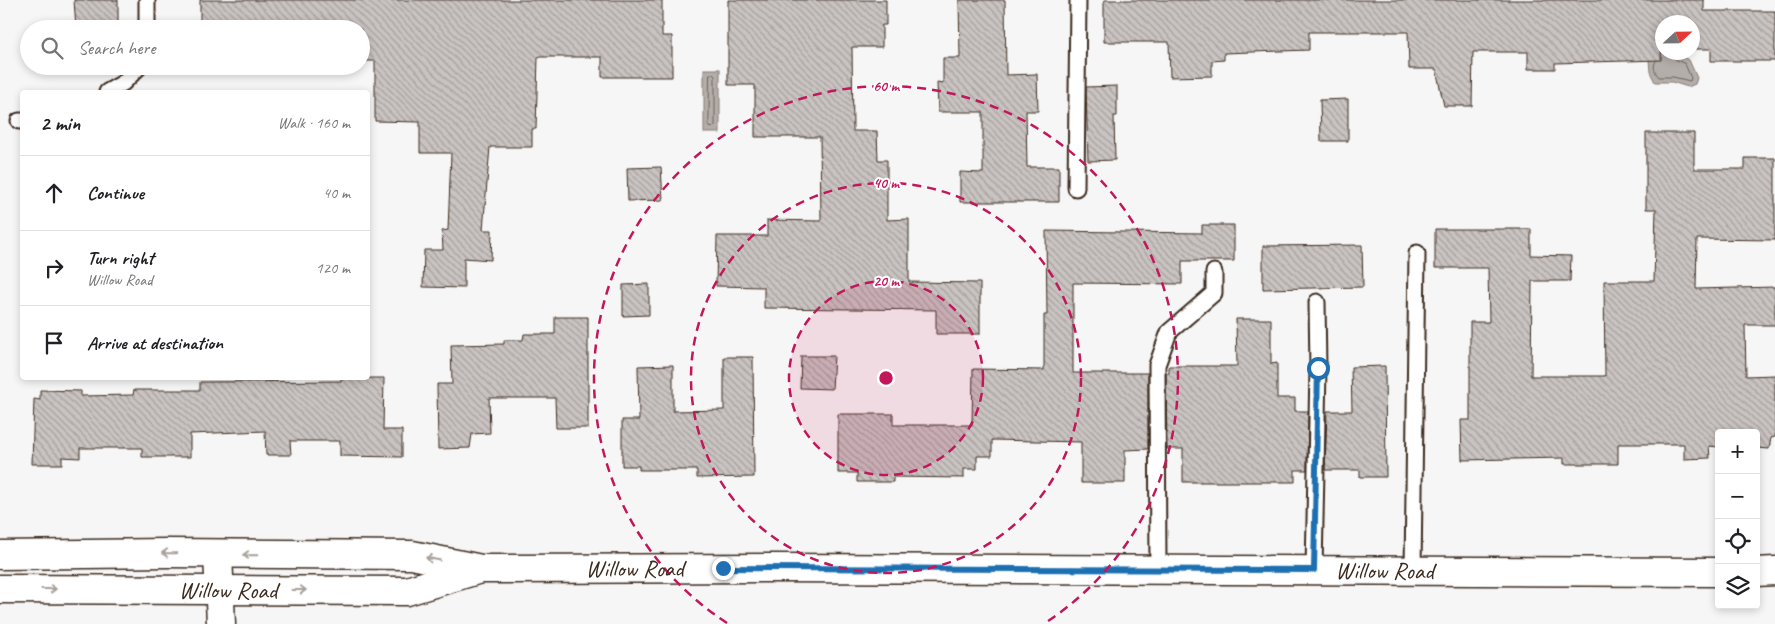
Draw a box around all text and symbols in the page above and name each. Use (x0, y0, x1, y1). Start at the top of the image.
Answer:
north arrow (1655, 15, 1700, 60)
search box (20, 20, 370, 75)
icon: search (38, 34, 66, 62)
text: Search here (78, 36, 155, 60)
text: 60 m (873, 77, 900, 96)
text: 2 min (40, 110, 80, 136)
text: Walk · 160 m (278, 113, 350, 133)
text: 40 m (873, 174, 900, 193)
icon: ahead (40, 179, 68, 207)
text: Continue (87, 181, 144, 205)
text: 40 m (323, 183, 350, 203)
text: Turn right (87, 246, 154, 270)
icon: right (40, 254, 68, 282)
text: 120 m (316, 258, 350, 278)
text: Willow Road (87, 270, 153, 290)
text: 20 m (873, 272, 900, 291)
icon: arrive (40, 329, 68, 357)
text: Arrive at destination (87, 331, 223, 355)
route start (1307, 357, 1330, 380)
centre of rings (877, 369, 895, 387)
map controls (1715, 429, 1760, 609)
button: + (1715, 429, 1760, 474)
button: − (1715, 474, 1760, 519)
button: locate (1715, 519, 1760, 564)
one-way arrow (161, 548, 178, 558)
one-way arrow (242, 550, 258, 560)
street label: Willow Road (585, 553, 687, 584)
one-way arrow (425, 554, 441, 563)
street label: Willow Road (1335, 555, 1437, 586)
route end (712, 557, 735, 580)
button: layers (1715, 564, 1760, 609)
street label: Willow Road (179, 575, 281, 605)
one-way arrow (40, 584, 56, 594)
one-way arrow (290, 585, 306, 595)

